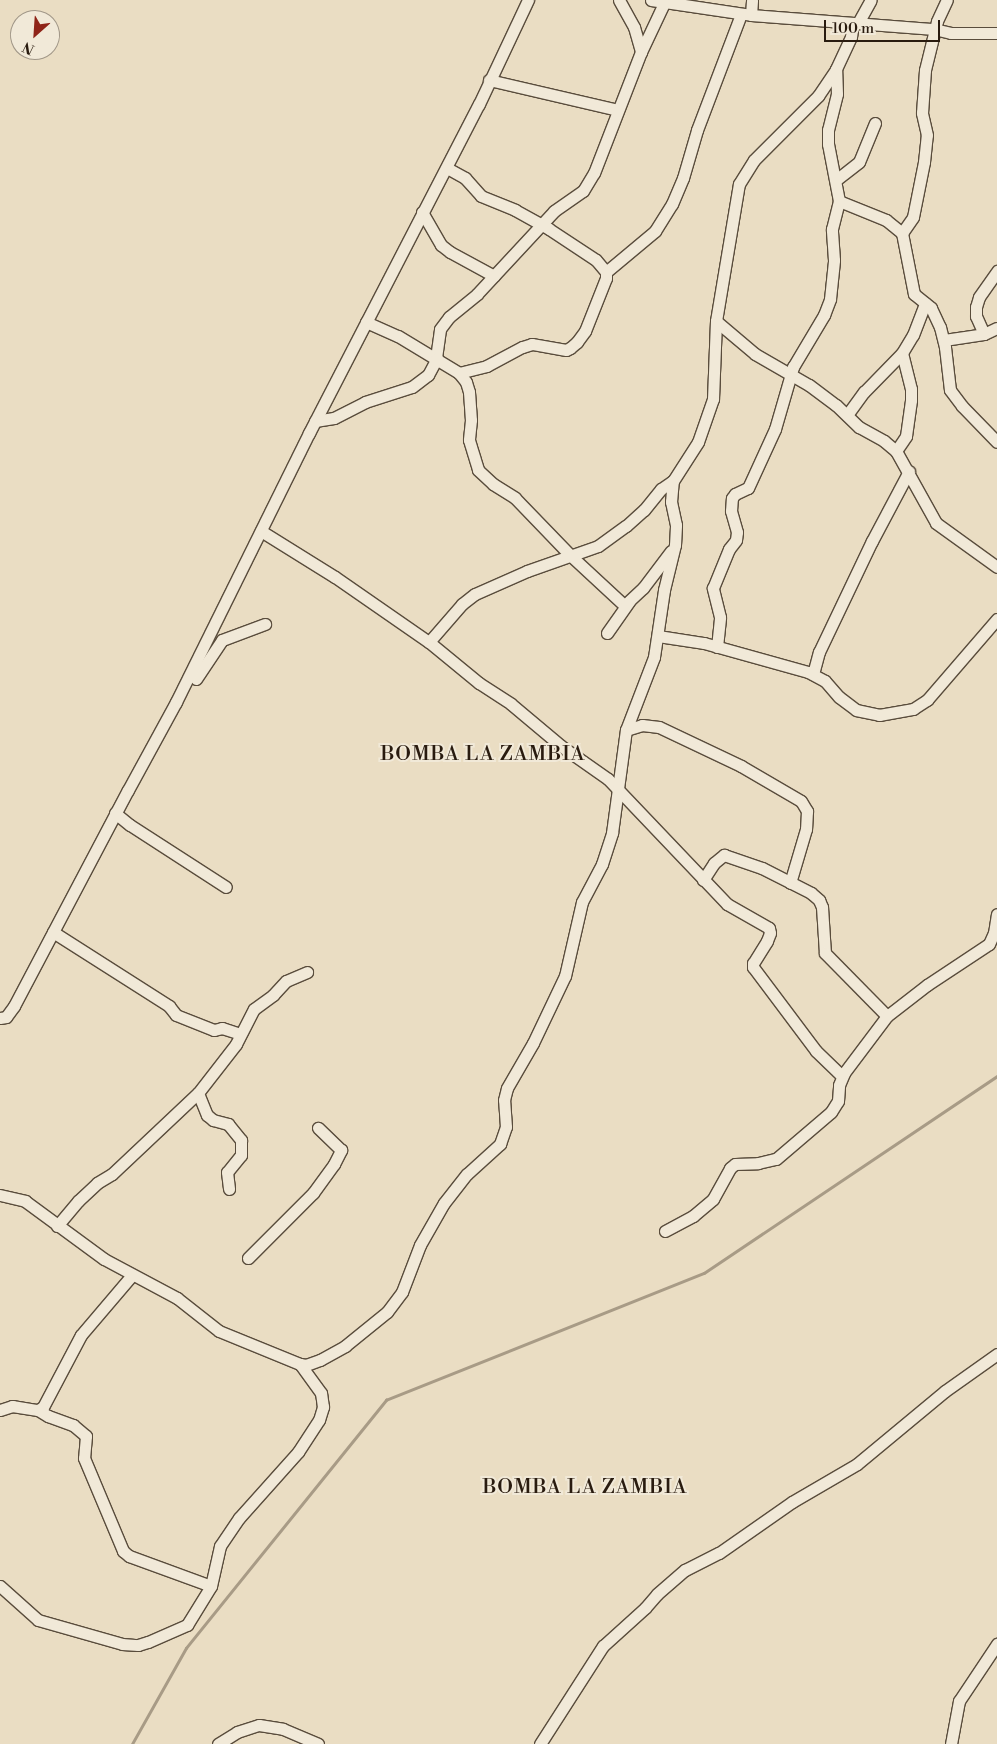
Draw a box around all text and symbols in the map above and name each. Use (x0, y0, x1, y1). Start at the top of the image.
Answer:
north arrow (10, 10, 60, 60)
scale bar (827, 10, 943, 42)
text: 100 m (832, 19, 874, 38)
text: N (20, 37, 38, 58)
district label: BOMBA LA ZAMBIA (379, 742, 587, 766)
district label: BOMBA LA ZAMBIA (481, 1475, 689, 1499)

